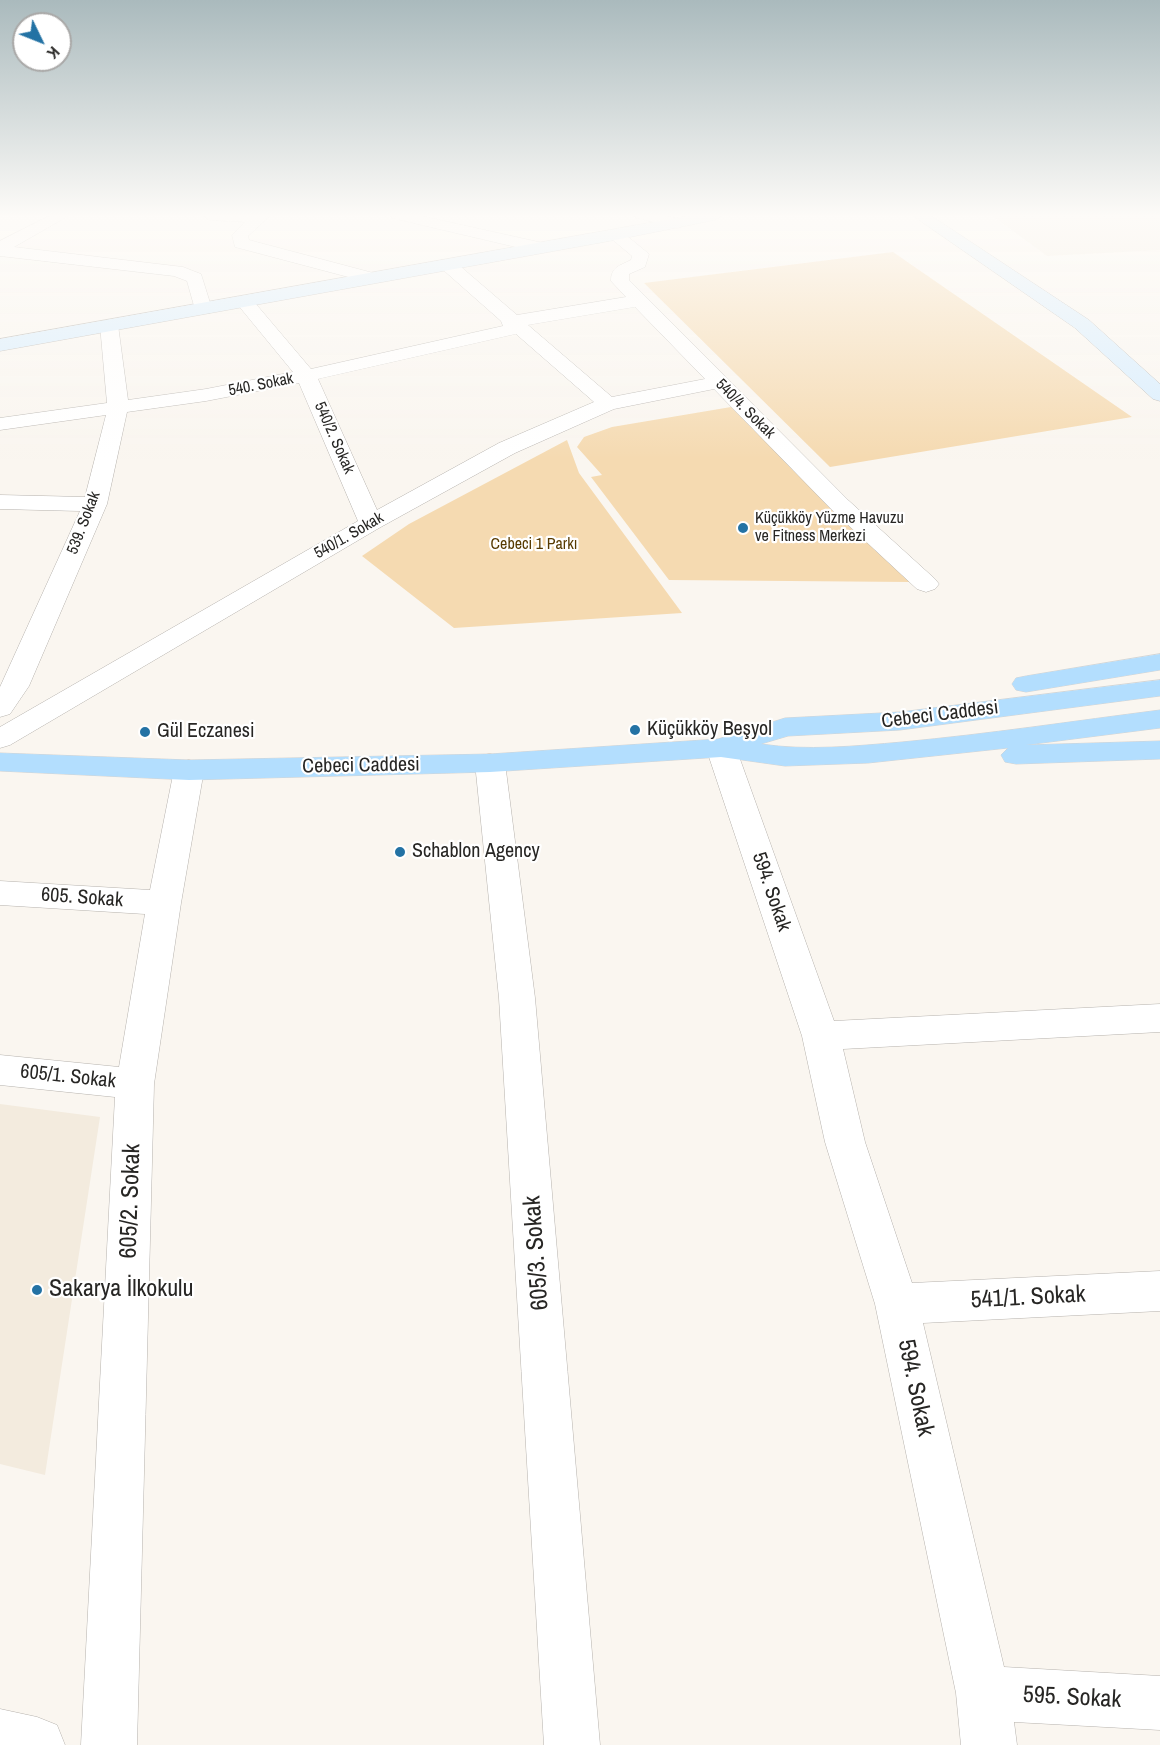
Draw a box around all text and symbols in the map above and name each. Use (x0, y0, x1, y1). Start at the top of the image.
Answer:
north arrow (12, 12, 72, 72)
text: K (42, 42, 65, 64)
street label: 540. Sokak (227, 369, 295, 401)
street label: 540/4. Sokak (711, 375, 779, 443)
street label: 540/2. Sokak (310, 399, 358, 477)
street label: 539. Sokak (63, 489, 105, 557)
street label: 540/1. Sokak (311, 509, 387, 563)
place label: Küçükköy Yüzme Havuzu ve Fitness Merkezi (755, 509, 904, 547)
marker: Küçükköy Yüzme Havuzu ve Fitness Merkezi (736, 521, 750, 535)
park label: Cebeci 1 Parkı (491, 535, 577, 555)
street label: Cebeci Caddesi (880, 696, 1000, 734)
place label: Küçükköy Beşyol (647, 718, 772, 742)
place label: Gül Eczanesi (157, 720, 255, 744)
marker: Küçükköy Beşyol (628, 723, 642, 737)
marker: Gül Eczanesi (138, 725, 152, 739)
street label: Cebeci Caddesi (302, 753, 420, 779)
place label: Schablon Agency (412, 840, 540, 864)
marker: Schablon Agency (393, 845, 407, 859)
street label: 594. Sokak (746, 849, 796, 935)
street label: 605. Sokak (40, 883, 124, 913)
street label: 605/1. Sokak (19, 1060, 117, 1094)
street label: 605/2. Sokak (115, 1143, 147, 1259)
street label: 605/3. Sokak (519, 1195, 555, 1311)
place label: Sakarya İlkokulu (49, 1276, 193, 1304)
street label: 541/1. Sokak (970, 1281, 1086, 1315)
marker: Sakarya İlkokulu (30, 1283, 44, 1297)
street label: 594. Sokak (891, 1337, 939, 1439)
street label: 595. Sokak (1022, 1681, 1122, 1715)

